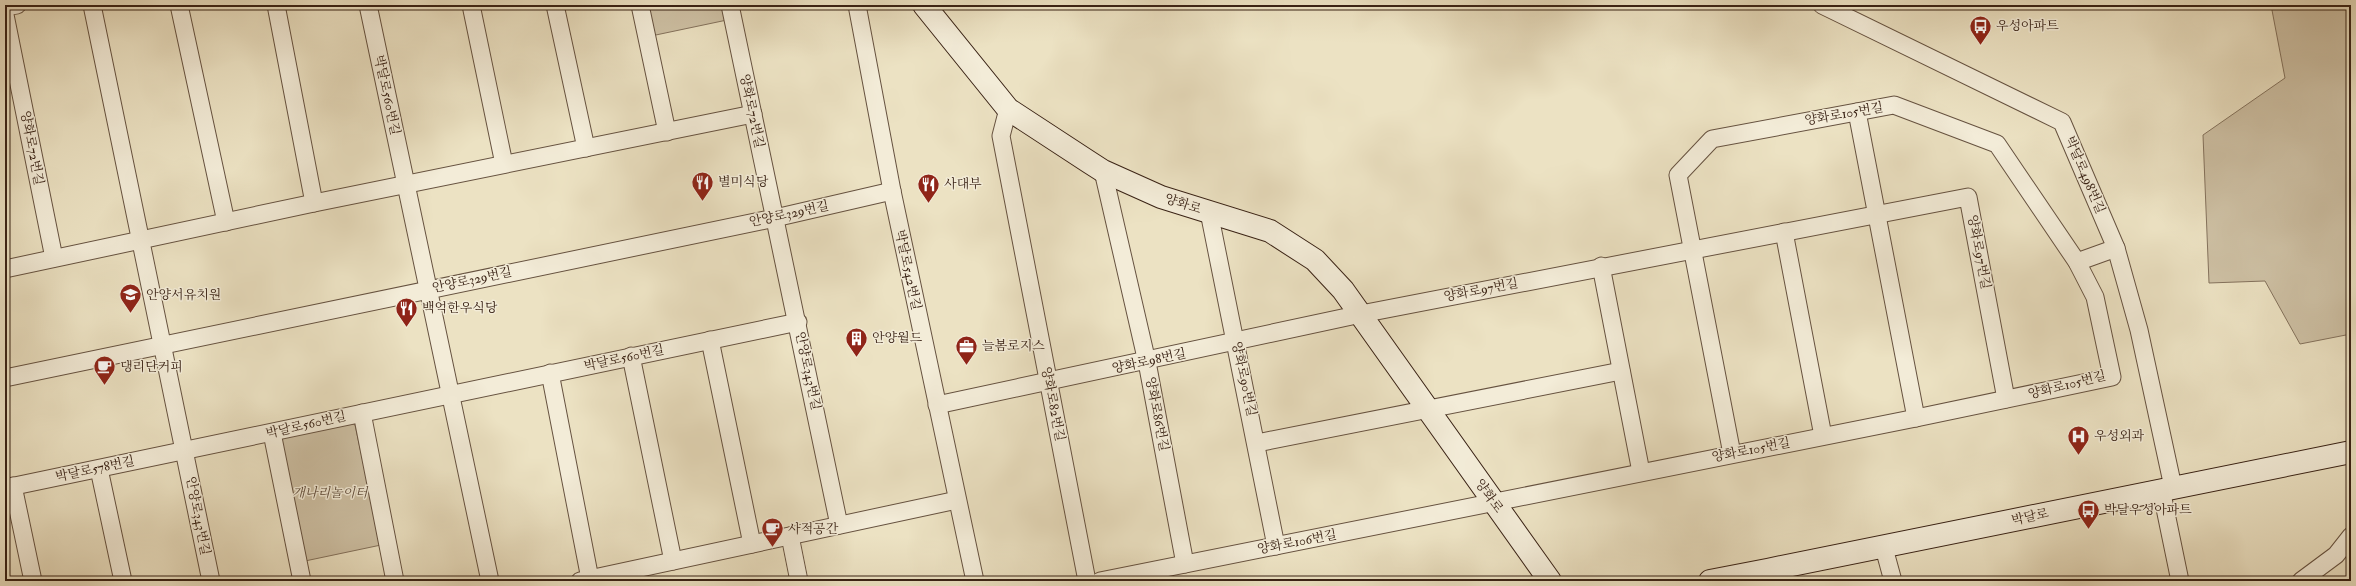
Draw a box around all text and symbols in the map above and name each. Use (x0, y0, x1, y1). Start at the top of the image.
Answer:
bus stop icon: 우성아파트 (1968, 13, 1994, 46)
place label: 우성아파트 (1996, 18, 2059, 34)
street label: 박달로560번길 (371, 53, 403, 137)
street label: 양화로72번길 (736, 72, 768, 150)
street label: 양화로105번길 (1803, 99, 1885, 129)
street label: 양화로72번길 (17, 109, 47, 187)
street label: 박달로498번길 (2062, 134, 2108, 216)
restaurant icon: 별미식당 (690, 169, 716, 202)
restaurant icon: 사대부 (916, 171, 942, 204)
place label: 별미식당 (718, 174, 769, 190)
place label: 사대부 (944, 176, 982, 192)
street label: 양화로 (1163, 191, 1204, 218)
street label: 안양로329번길 (748, 198, 830, 230)
street label: 양화로97번길 (1964, 213, 1994, 291)
street label: 박달로542번길 (892, 228, 924, 312)
street label: 안양로329번길 (431, 264, 513, 296)
street label: 양화로97번길 (1442, 275, 1520, 305)
school or university icon: 안양서유치원 (118, 282, 144, 315)
place label: 안양서유치원 (146, 287, 221, 303)
restaurant icon: 백억한우식당 (394, 295, 420, 328)
place label: 백억한우식당 (422, 300, 498, 316)
building icon: 안양월드 (844, 325, 870, 358)
street label: 안양로343번길 (792, 330, 824, 412)
place label: 안양월드 (872, 330, 923, 346)
office icon: 늘봄로지스 (954, 333, 980, 366)
place label: 늘봄로지스 (982, 338, 1045, 354)
street label: 양화로90번길 (1228, 340, 1260, 418)
street label: 박달로560번길 (582, 342, 666, 374)
street label: 양화로98번길 (1110, 345, 1188, 377)
cafe icon: 댕리단커피 (91, 354, 117, 387)
place label: 댕리단커피 (120, 359, 183, 375)
street label: 양화로82번길 (1038, 365, 1068, 443)
street label: 양화로105번길 (2026, 368, 2108, 402)
street label: 양화로86번길 (1142, 375, 1172, 453)
street label: 박달로560번길 (264, 408, 348, 442)
hospital icon: 우성외과 (2065, 423, 2091, 456)
place label: 우성외과 (2094, 428, 2145, 444)
street label: 양화로105번길 (1710, 435, 1792, 465)
street label: 박달로578번길 (54, 453, 136, 485)
street label: 안양로343번길 (183, 475, 213, 557)
street label: 양화로 (1471, 476, 1507, 516)
park label: 개나리놀이터 (292, 485, 369, 501)
bus stop icon: 박달우성아파트 (2076, 497, 2102, 530)
place label: 박달우성아파트 (2104, 502, 2192, 518)
street label: 박달로 (2010, 505, 2051, 529)
cafe icon: 사적공간 (759, 516, 785, 549)
place label: 사적공간 (788, 521, 839, 537)
street label: 양화로106번길 (1256, 526, 1338, 558)

